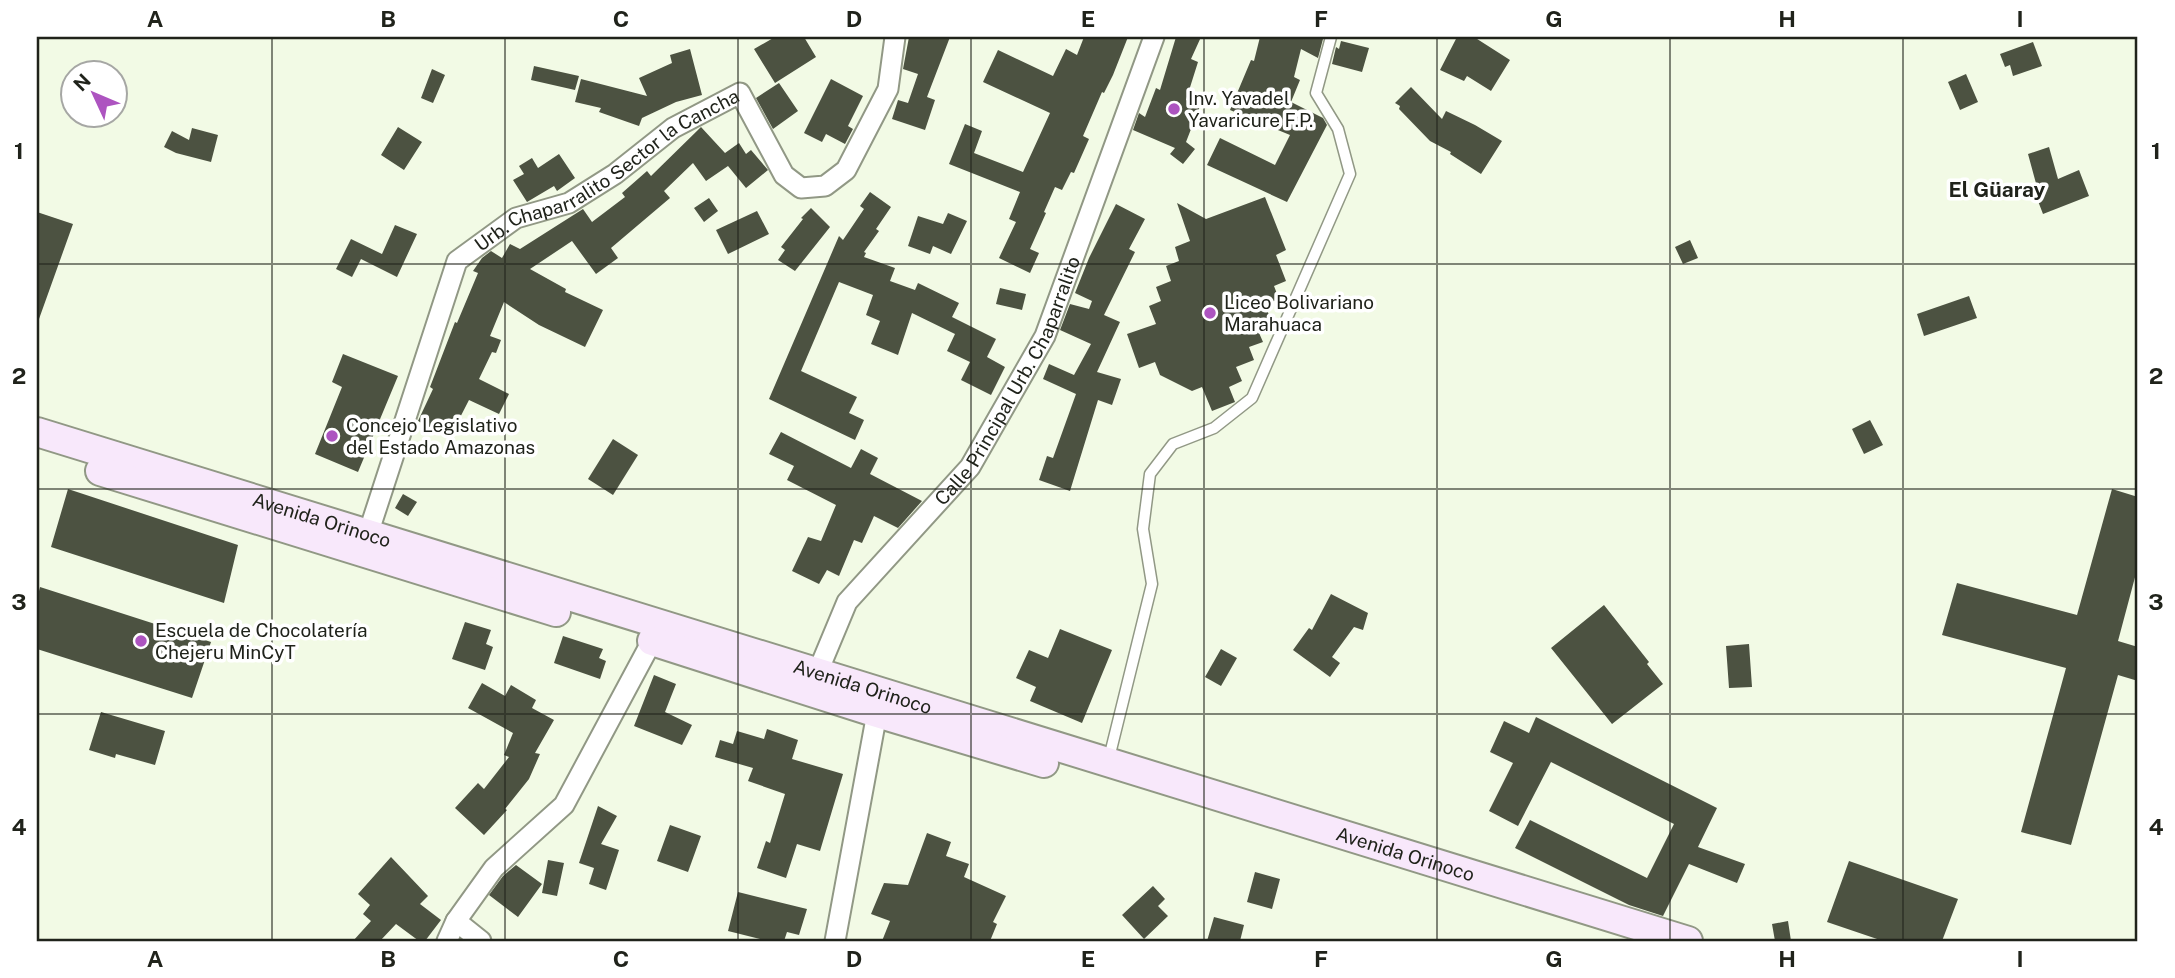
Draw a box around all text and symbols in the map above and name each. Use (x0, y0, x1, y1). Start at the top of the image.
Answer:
text: A (147, 5, 164, 32)
text: B (380, 5, 396, 32)
text: C (613, 5, 629, 32)
text: D (846, 5, 862, 32)
text: E (1081, 5, 1095, 32)
text: F (1314, 5, 1328, 32)
text: G (1545, 5, 1563, 32)
text: H (1778, 5, 1796, 32)
text: I (2016, 5, 2024, 32)
north arrow (60, 60, 130, 130)
text: N (69, 69, 95, 95)
street label: Urb. Chaparralito Sector la Cancha (470, 84, 743, 256)
place label: Inv. Yavadel Yavaricure F.P. (1188, 87, 1313, 131)
marker: Inv. Yavadel Yavaricure F.P. (1166, 101, 1182, 117)
text: 1 (14, 137, 24, 164)
text: 1 (2151, 137, 2161, 164)
district label: El Güaray (1949, 177, 2046, 202)
street label: Calle Principal Urb. Chaparralito (930, 253, 1084, 509)
place label: Liceo Bolivariano Marahuaca (1224, 291, 1374, 335)
marker: Liceo Bolivariano Marahuaca (1202, 305, 1218, 321)
text: 2 (12, 362, 26, 389)
text: 2 (2149, 362, 2163, 389)
place label: Concejo Legislativo del Estado Amazonas (346, 414, 535, 458)
marker: Concejo Legislativo del Estado Amazonas (324, 428, 340, 444)
street label: Avenida Orinoco (250, 488, 394, 551)
text: 3 (11, 588, 27, 615)
text: 3 (2148, 588, 2164, 615)
place label: Escuela de Chocolatería Chejeru MinCyT (155, 619, 367, 663)
marker: Escuela de Chocolatería Chejeru MinCyT (133, 633, 149, 649)
street label: Avenida Orinoco (791, 655, 934, 718)
text: 4 (11, 813, 27, 840)
text: 4 (2148, 813, 2164, 840)
street label: Avenida Orinoco (1334, 822, 1477, 886)
text: A (147, 945, 164, 972)
text: B (380, 945, 396, 972)
text: C (613, 945, 629, 972)
text: D (846, 945, 862, 972)
text: E (1081, 945, 1095, 972)
text: F (1314, 945, 1328, 972)
text: G (1545, 945, 1563, 972)
text: H (1778, 945, 1796, 972)
text: I (2016, 945, 2024, 972)

